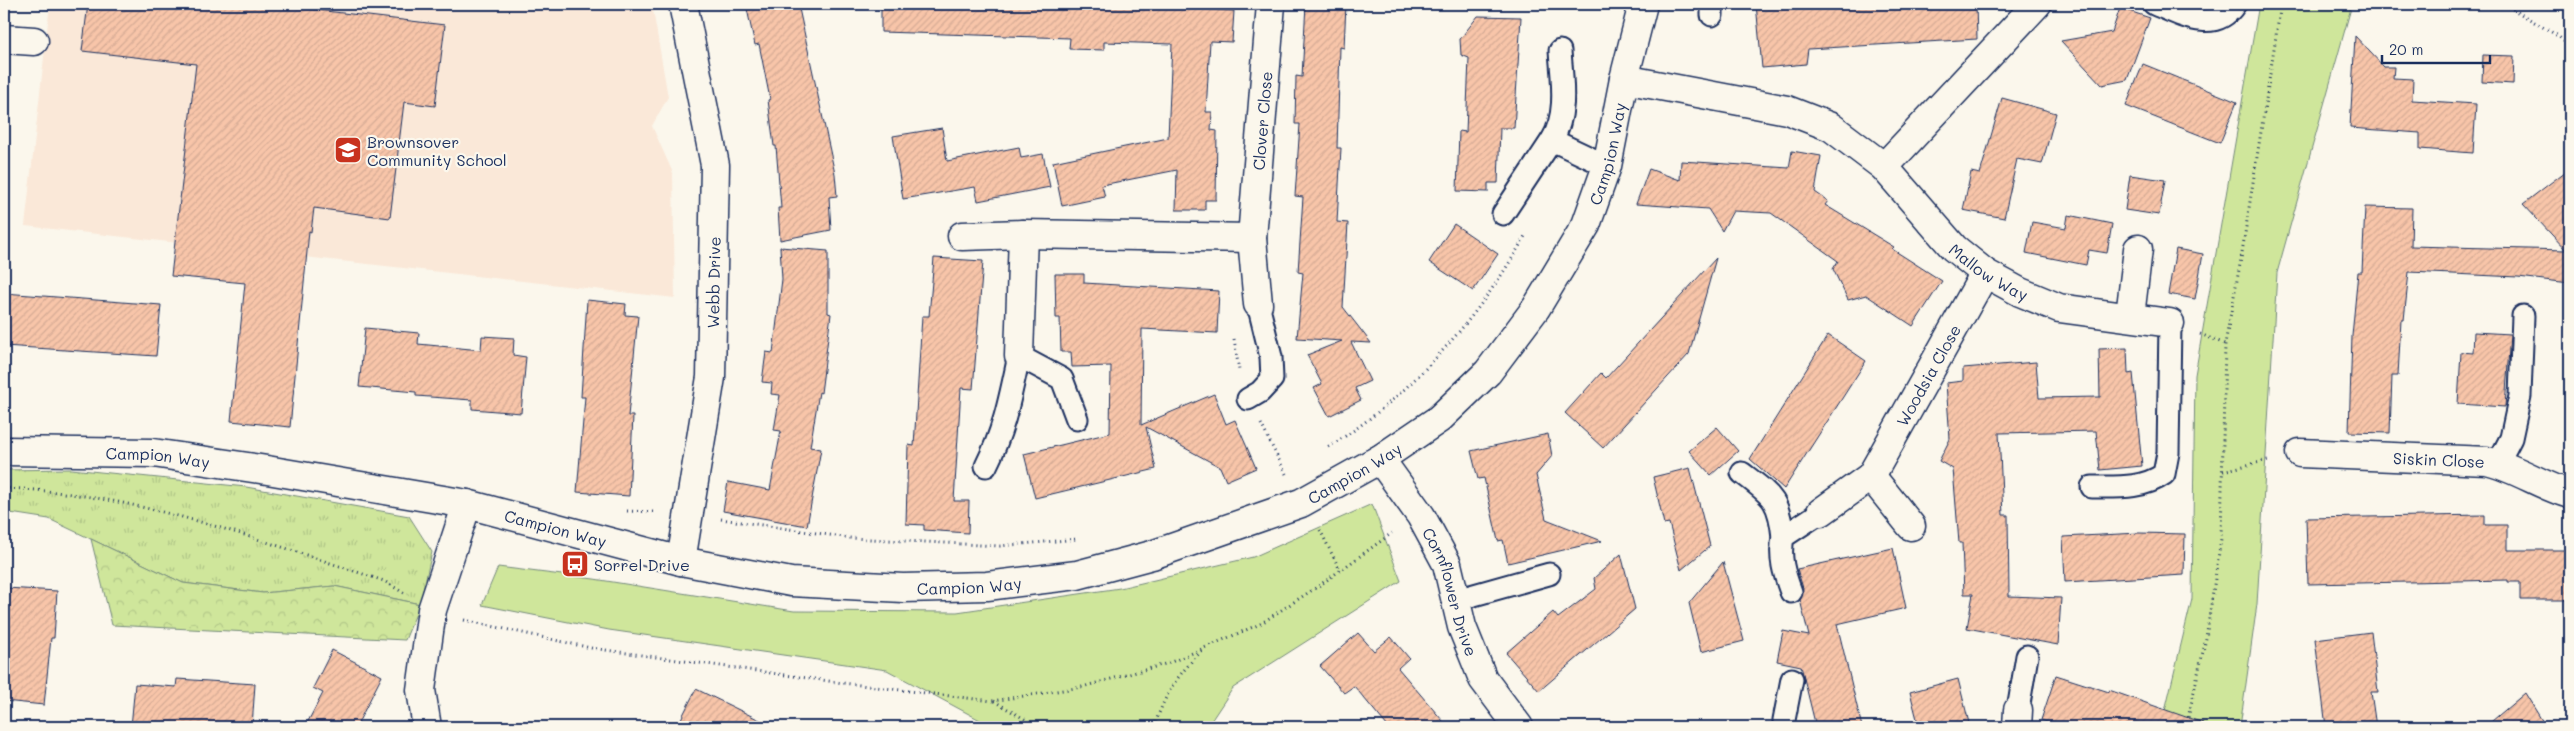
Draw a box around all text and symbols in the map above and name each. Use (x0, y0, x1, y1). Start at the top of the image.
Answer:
scale bar (2382, 32, 2489, 64)
text: 20 m (2389, 39, 2423, 59)
street label: Clover Close (1247, 70, 1276, 171)
street label: Campion Way (1584, 101, 1630, 208)
place label: Brownsover Community School (367, 131, 507, 170)
school or university icon: Brownsover Community School (333, 135, 363, 165)
street label: Webb Drive (701, 236, 724, 329)
street label: Mallow Way (1945, 238, 2031, 305)
street label: Woodsia Close (1891, 320, 1965, 430)
street label: Campion Way (1303, 437, 1405, 508)
street label: Campion Way (105, 442, 211, 472)
street label: Siskin Close (2393, 446, 2485, 471)
street label: Campion Way (502, 504, 609, 551)
street label: Cornflower Drive (1418, 523, 1483, 659)
bus stop icon: Sorrel Drive (560, 549, 590, 579)
place label: Sorrel Drive (594, 554, 690, 575)
street label: Campion Way (917, 571, 1023, 598)

